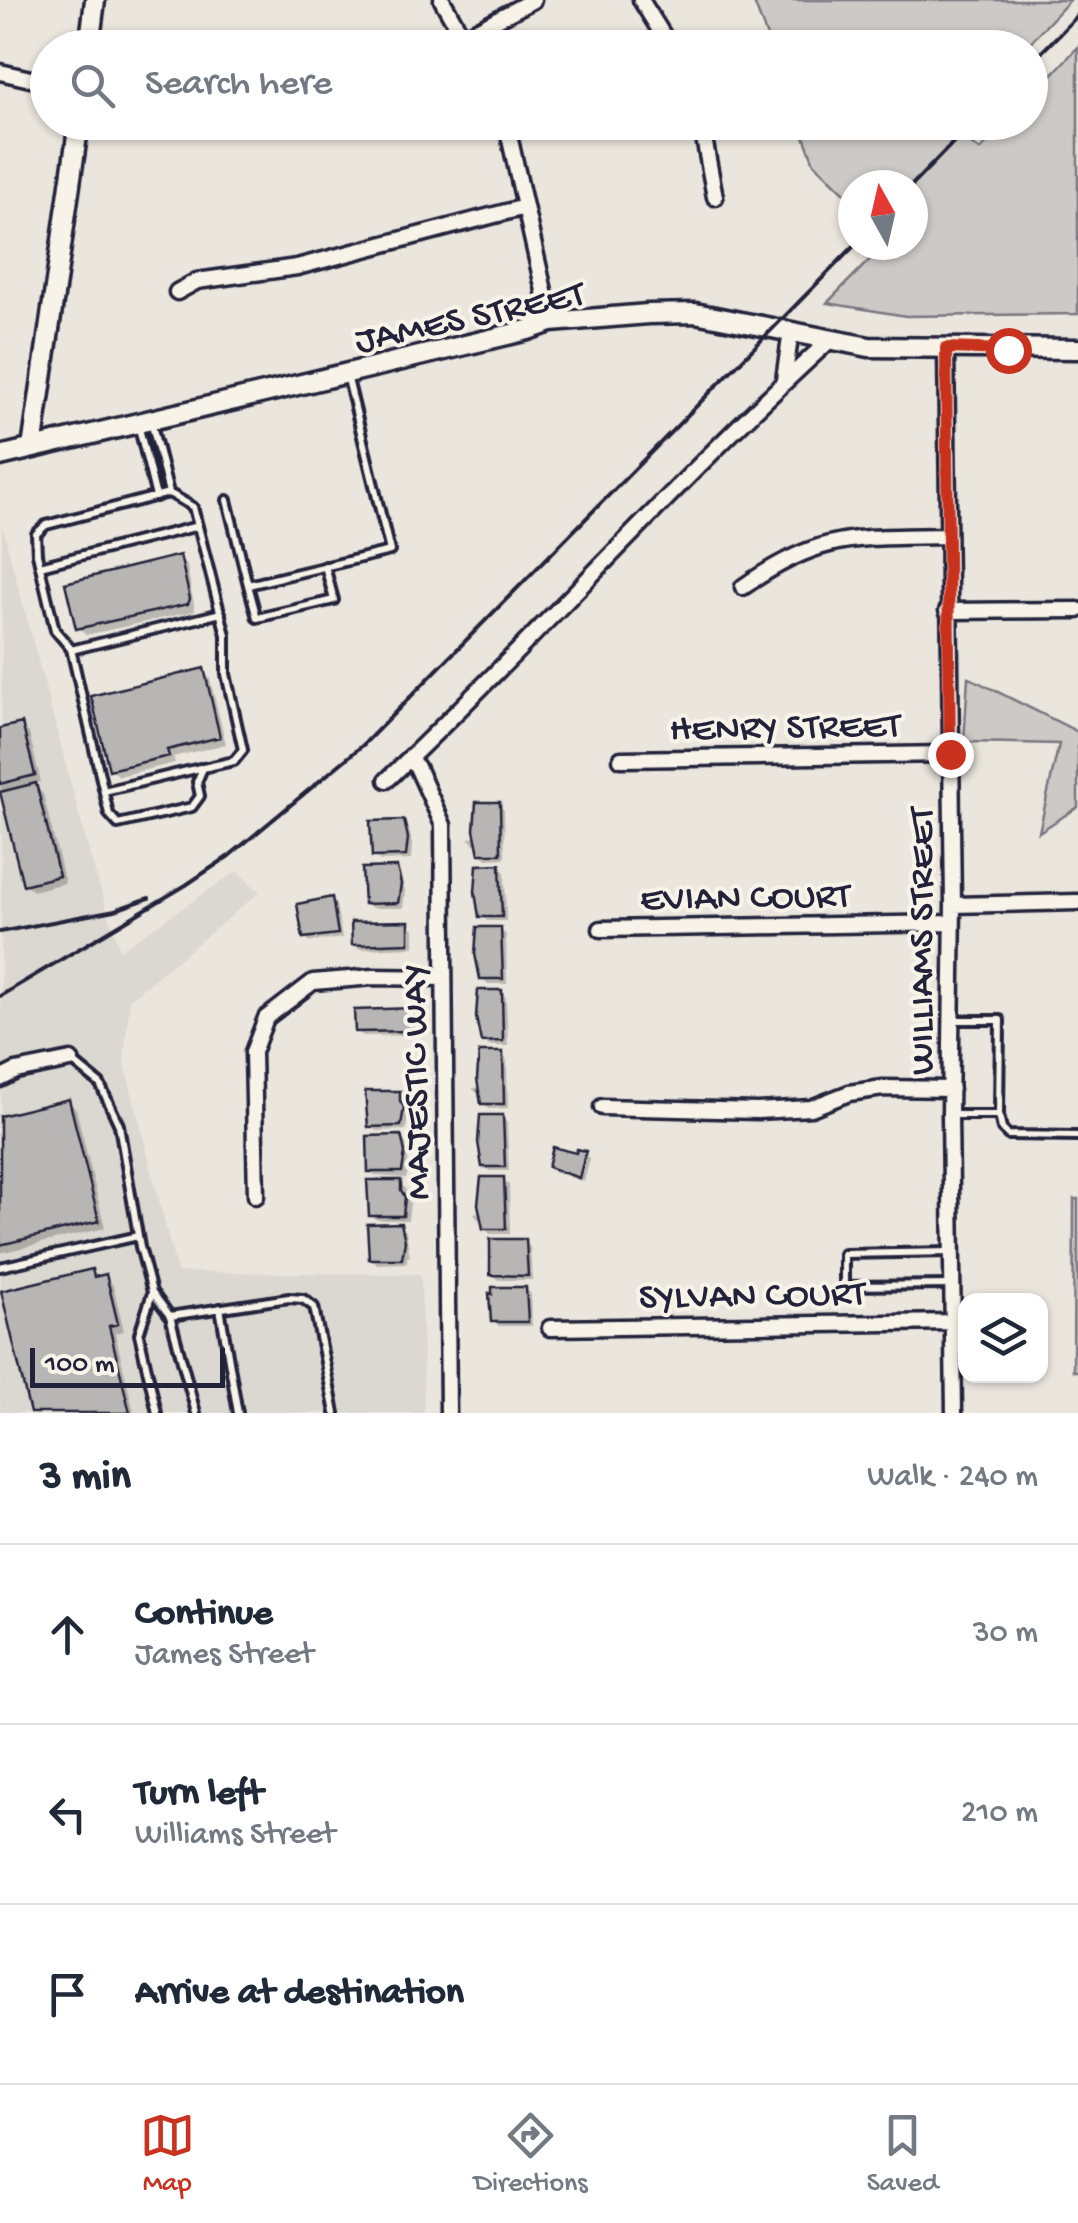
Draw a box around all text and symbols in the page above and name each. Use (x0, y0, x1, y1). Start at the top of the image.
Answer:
search box (30, 30, 1048, 140)
icon: search (65, 58, 120, 113)
text: Search here (145, 63, 332, 107)
north arrow (838, 170, 928, 260)
street label: JAMES STREET (352, 274, 590, 366)
route start (986, 328, 1032, 374)
street label: HENRY STREET (669, 706, 902, 754)
route end (928, 732, 974, 778)
street label: WILLIAMS STREET (902, 806, 946, 1075)
street label: EVIAN COURT (640, 876, 852, 924)
street label: MAJESTIC WAY (395, 964, 443, 1200)
street label: SYLVAN COURT (639, 1274, 867, 1322)
map controls (958, 1293, 1048, 1383)
button: layers (958, 1293, 1048, 1383)
scale bar (30, 1343, 225, 1388)
text: 100 m (45, 1349, 115, 1382)
text: 3 min (40, 1454, 131, 1503)
text: Walk · 240 m (867, 1459, 1038, 1497)
text: Continue (135, 1593, 273, 1637)
icon: ahead (40, 1607, 95, 1662)
text: 30 m (973, 1615, 1038, 1653)
text: James Street (135, 1637, 314, 1675)
text: Turn left (135, 1773, 263, 1817)
icon: left (40, 1787, 95, 1842)
text: 210 m (961, 1795, 1038, 1833)
text: Williams Street (135, 1817, 335, 1855)
icon: arrive (40, 1967, 95, 2022)
text: Arrive at destination (135, 1972, 464, 2016)
tab: Map (140, 2108, 195, 2201)
tab: Directions (474, 2108, 588, 2201)
tab: Saved (867, 2108, 938, 2201)

